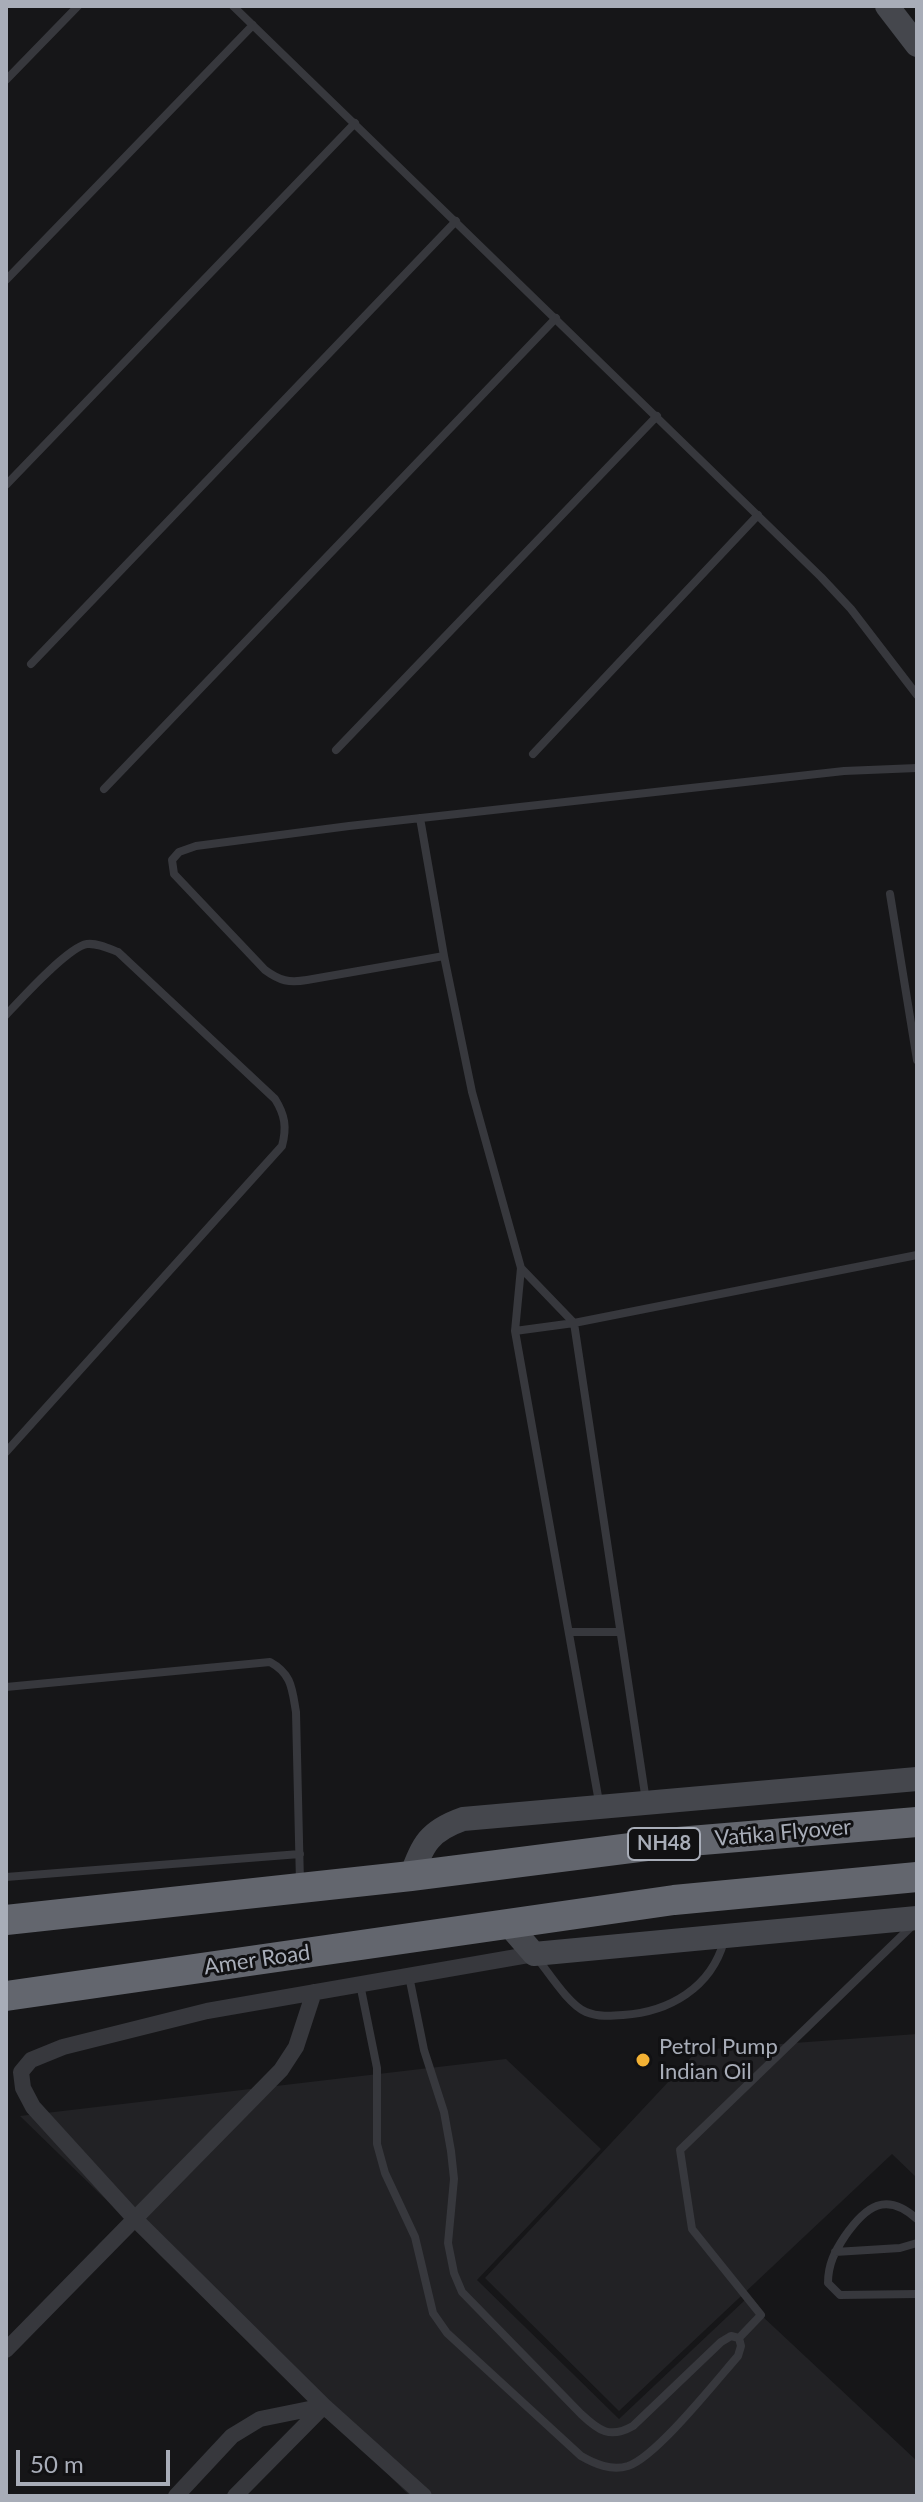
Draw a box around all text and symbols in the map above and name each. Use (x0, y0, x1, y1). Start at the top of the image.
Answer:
street label: Vatika Flyover (714, 1814, 852, 1852)
road number: NH48 (628, 1828, 700, 1860)
street label: Amer Road (202, 1939, 312, 1981)
place label: Petrol Pump Indian Oil (659, 2034, 778, 2086)
marker: Petrol Pump Indian Oil (634, 2051, 652, 2069)
scale bar (20, 2434, 174, 2484)
text: 50 m (30, 2449, 84, 2478)

